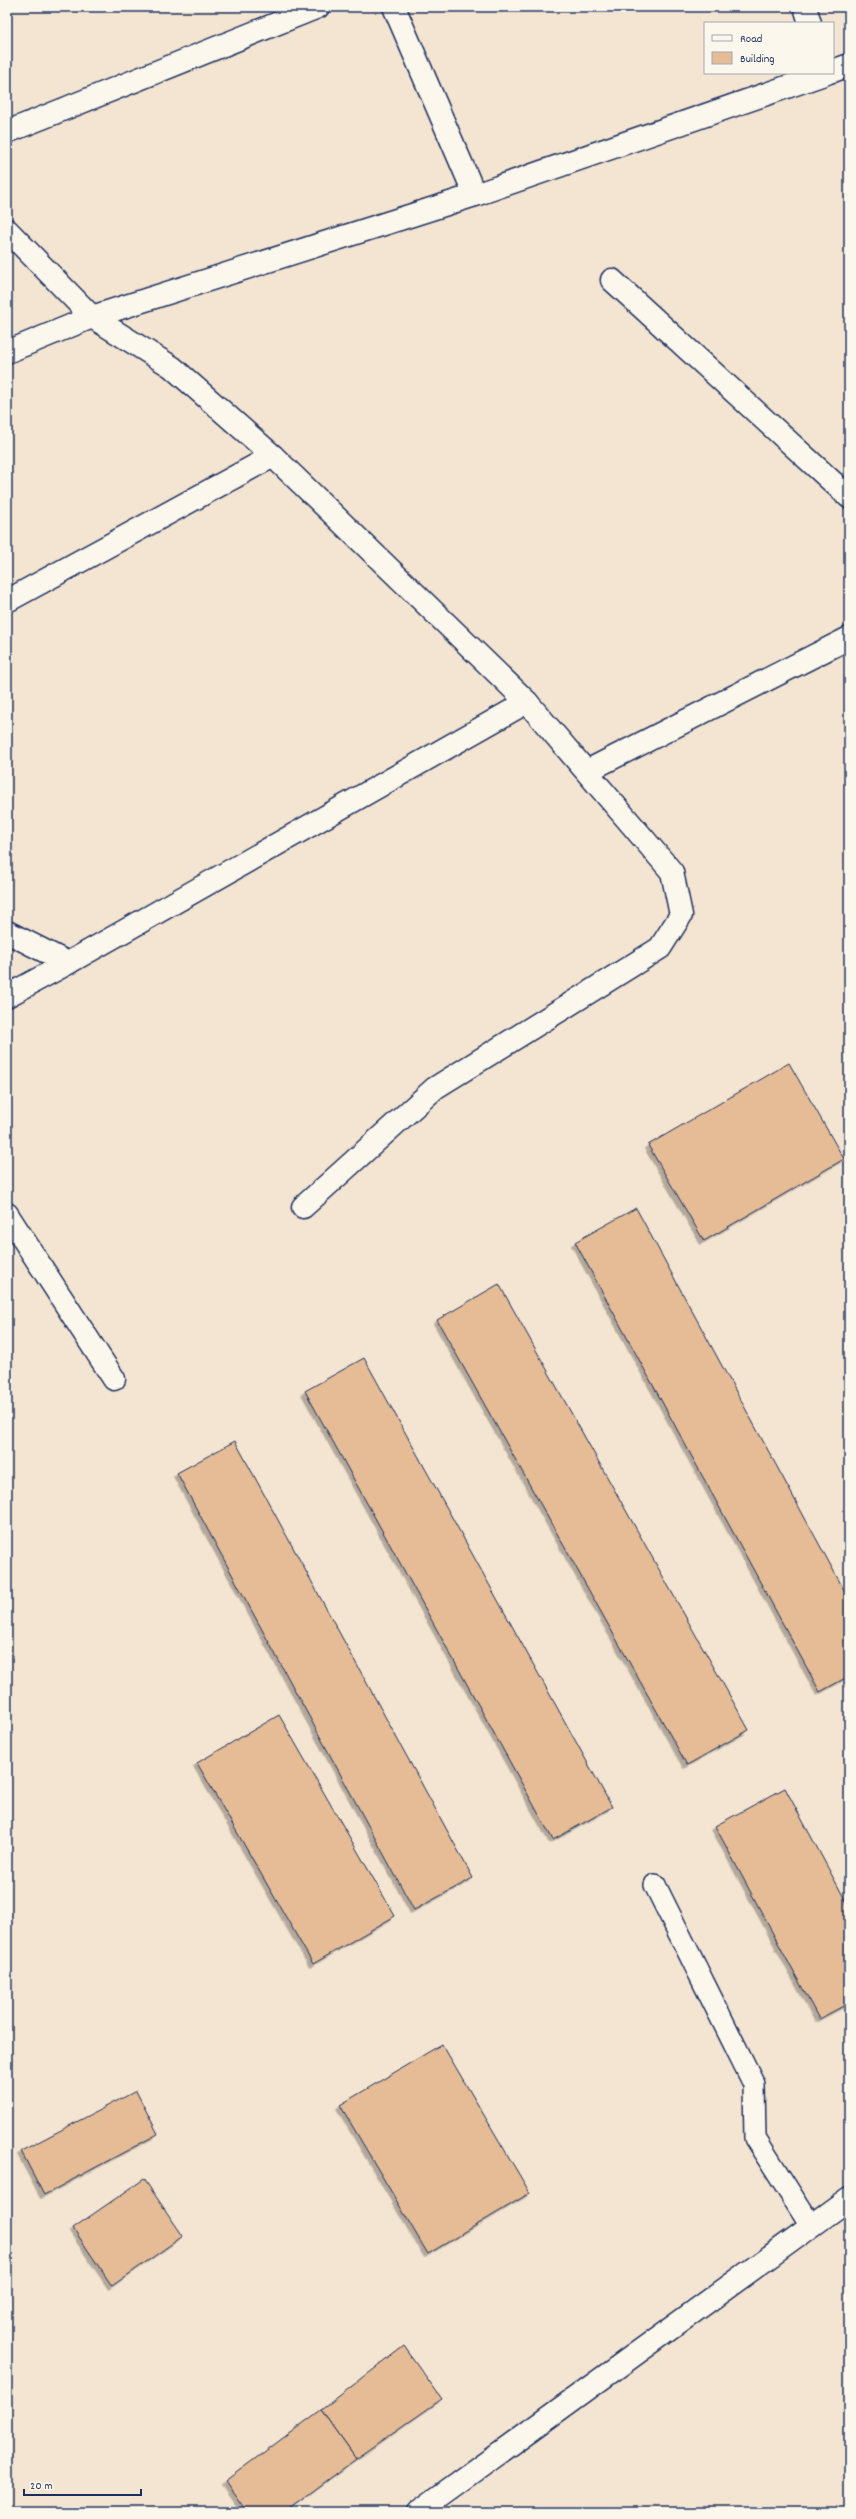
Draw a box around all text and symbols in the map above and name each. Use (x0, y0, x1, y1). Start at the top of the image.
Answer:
legend (704, 22, 834, 74)
text: Road (740, 31, 762, 48)
text: Building (740, 51, 775, 68)
scale bar (24, 2471, 141, 2497)
text: 20 m (30, 2478, 53, 2495)

